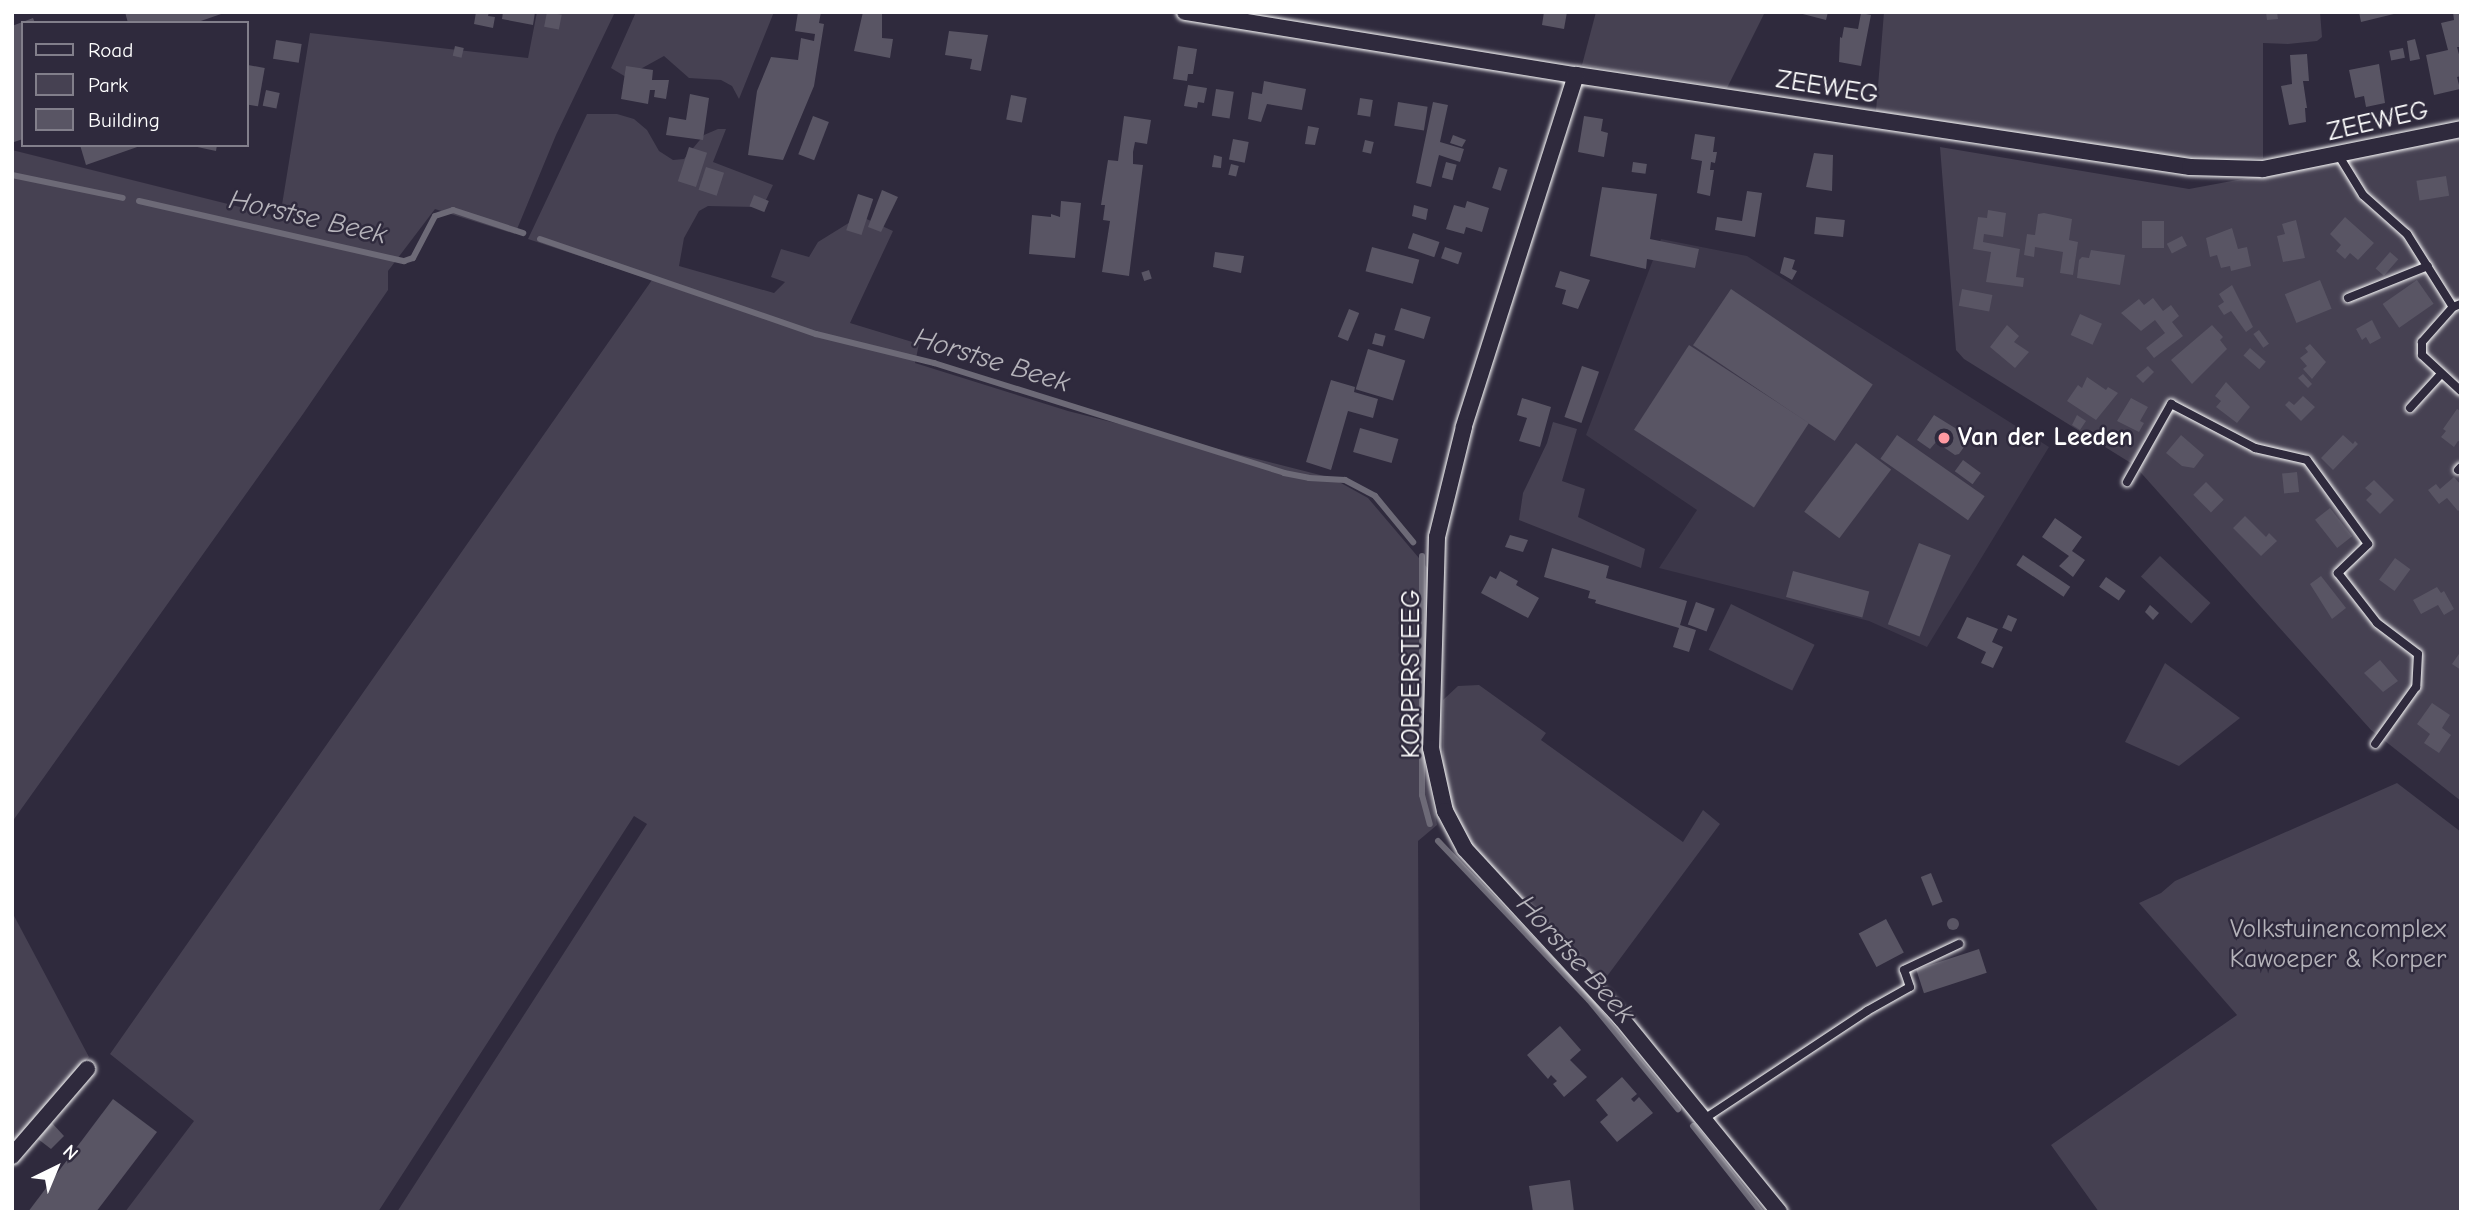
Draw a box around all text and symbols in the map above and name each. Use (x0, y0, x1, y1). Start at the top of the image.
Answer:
legend (21, 21, 248, 147)
text: Road (88, 38, 133, 62)
street label: ZEEWEG (1774, 65, 1880, 111)
text: Park (88, 73, 128, 97)
street label: ZEEWEG (2324, 95, 2432, 149)
text: Building (88, 108, 160, 132)
water label: Horstse Beek (226, 183, 390, 251)
water label: Horstse Beek (910, 320, 1074, 400)
place label: Van der Leeden (1958, 422, 2133, 454)
marker: Van der Leeden (1936, 430, 1952, 446)
street label: KORPERSTEEG (1396, 589, 1428, 759)
water label: Horstse Beek (1510, 888, 1642, 1030)
park label: Volkstuinencomplex Kawoeper & Korper (2230, 914, 2446, 976)
north arrow (21, 1133, 91, 1203)
text: N (58, 1140, 82, 1165)

